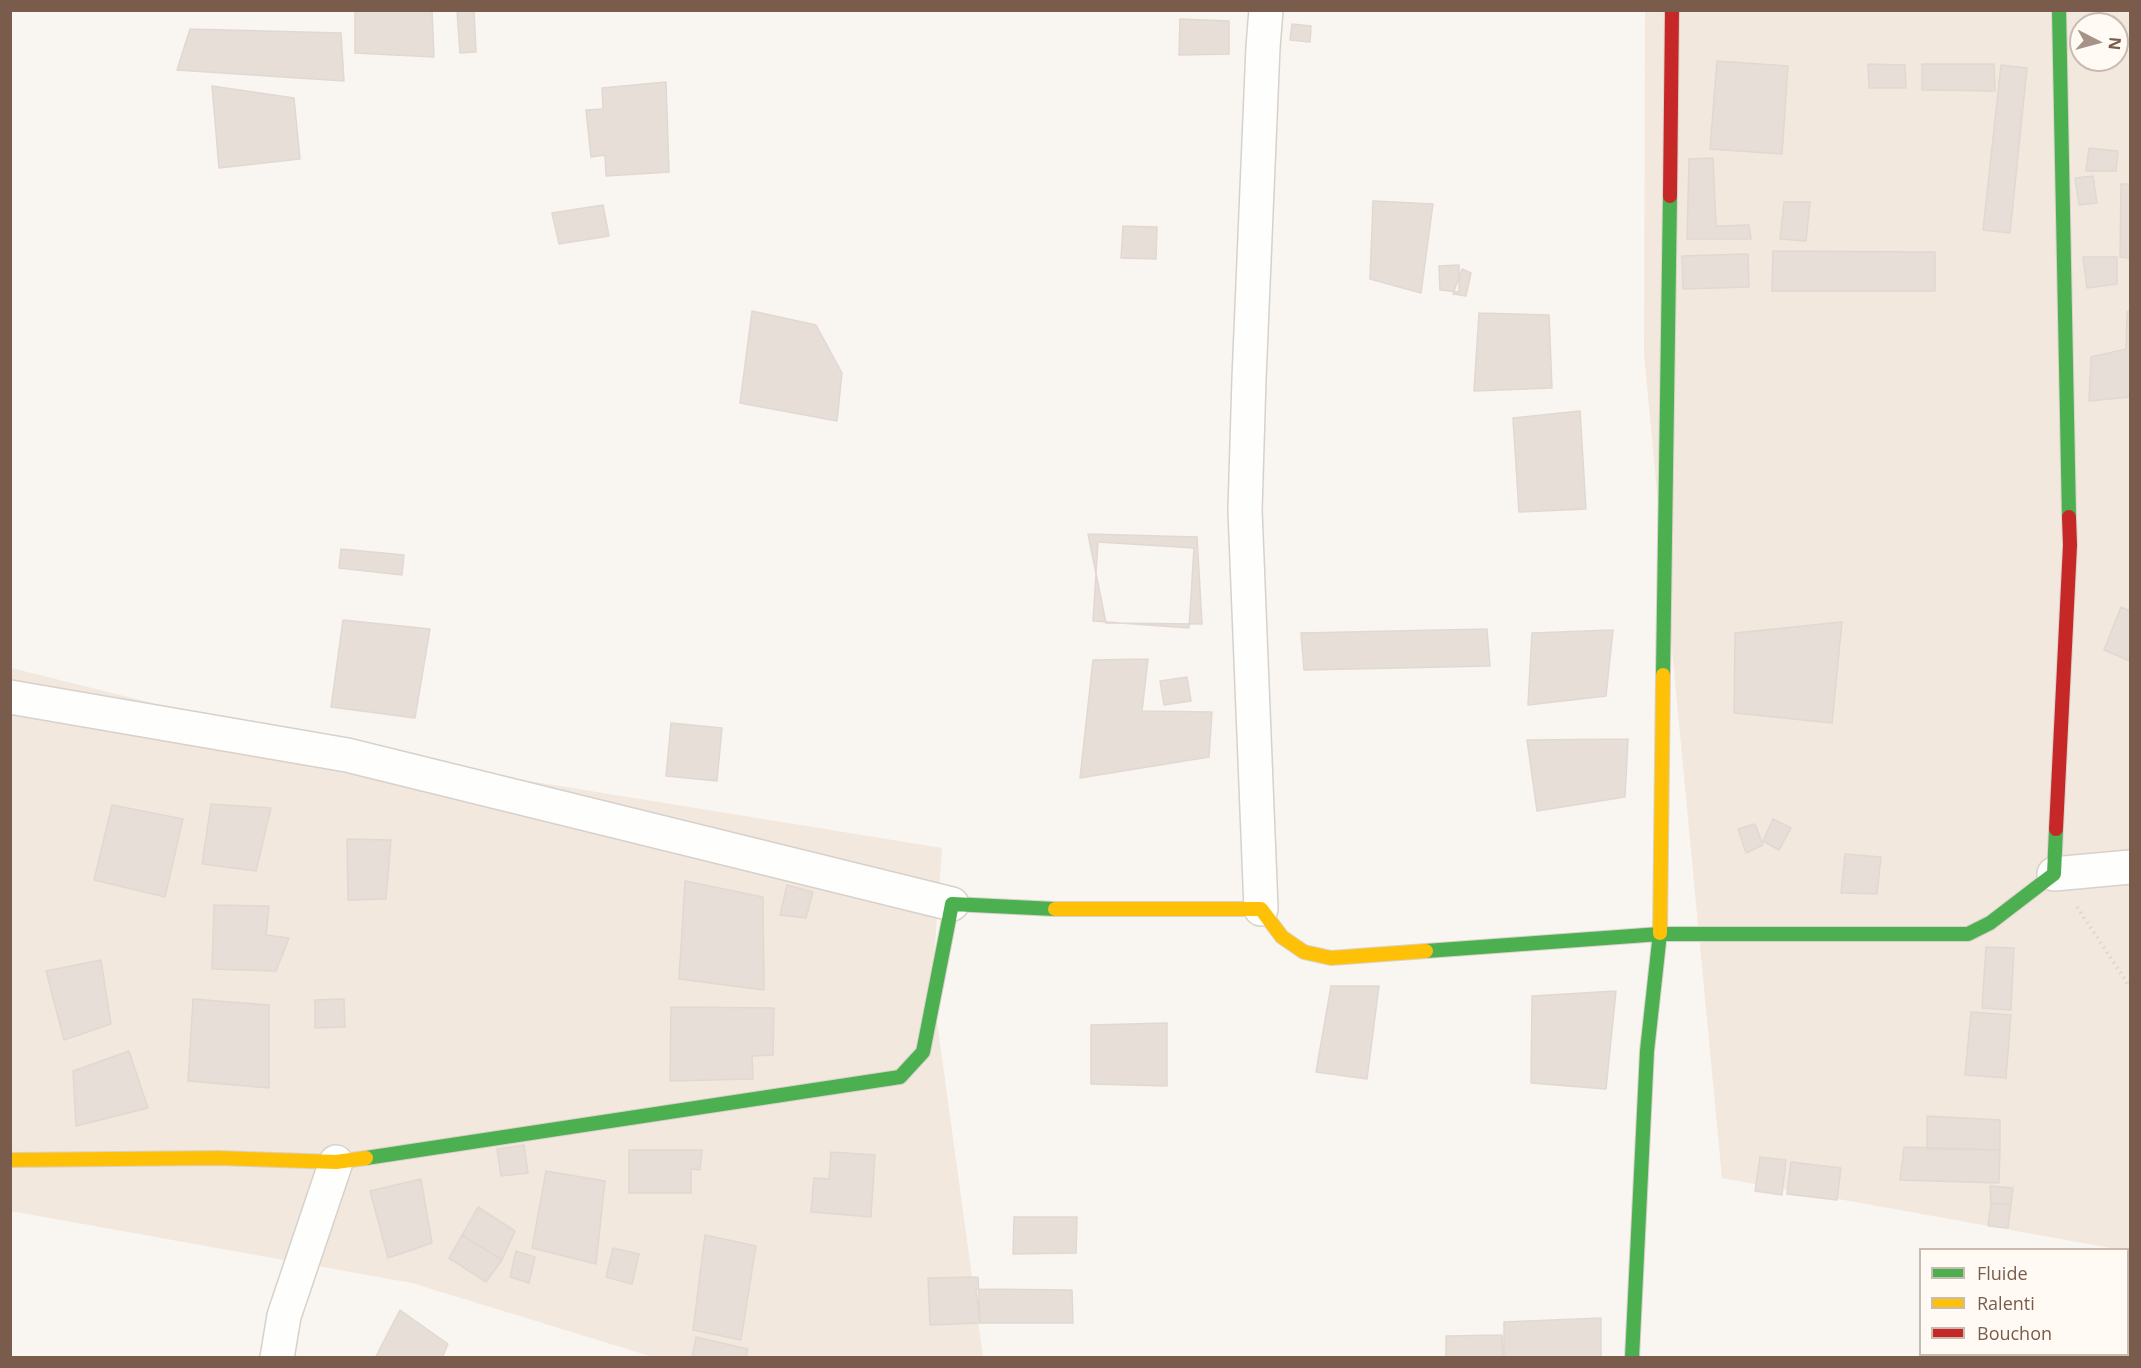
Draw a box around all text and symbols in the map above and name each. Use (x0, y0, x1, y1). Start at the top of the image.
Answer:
north arrow (2069, 12, 2129, 72)
text: N (2103, 36, 2127, 51)
legend (1919, 1248, 2129, 1356)
text: Fluide (1977, 1261, 2028, 1285)
text: Ralenti (1977, 1291, 2035, 1315)
text: Bouchon (1977, 1321, 2052, 1345)

